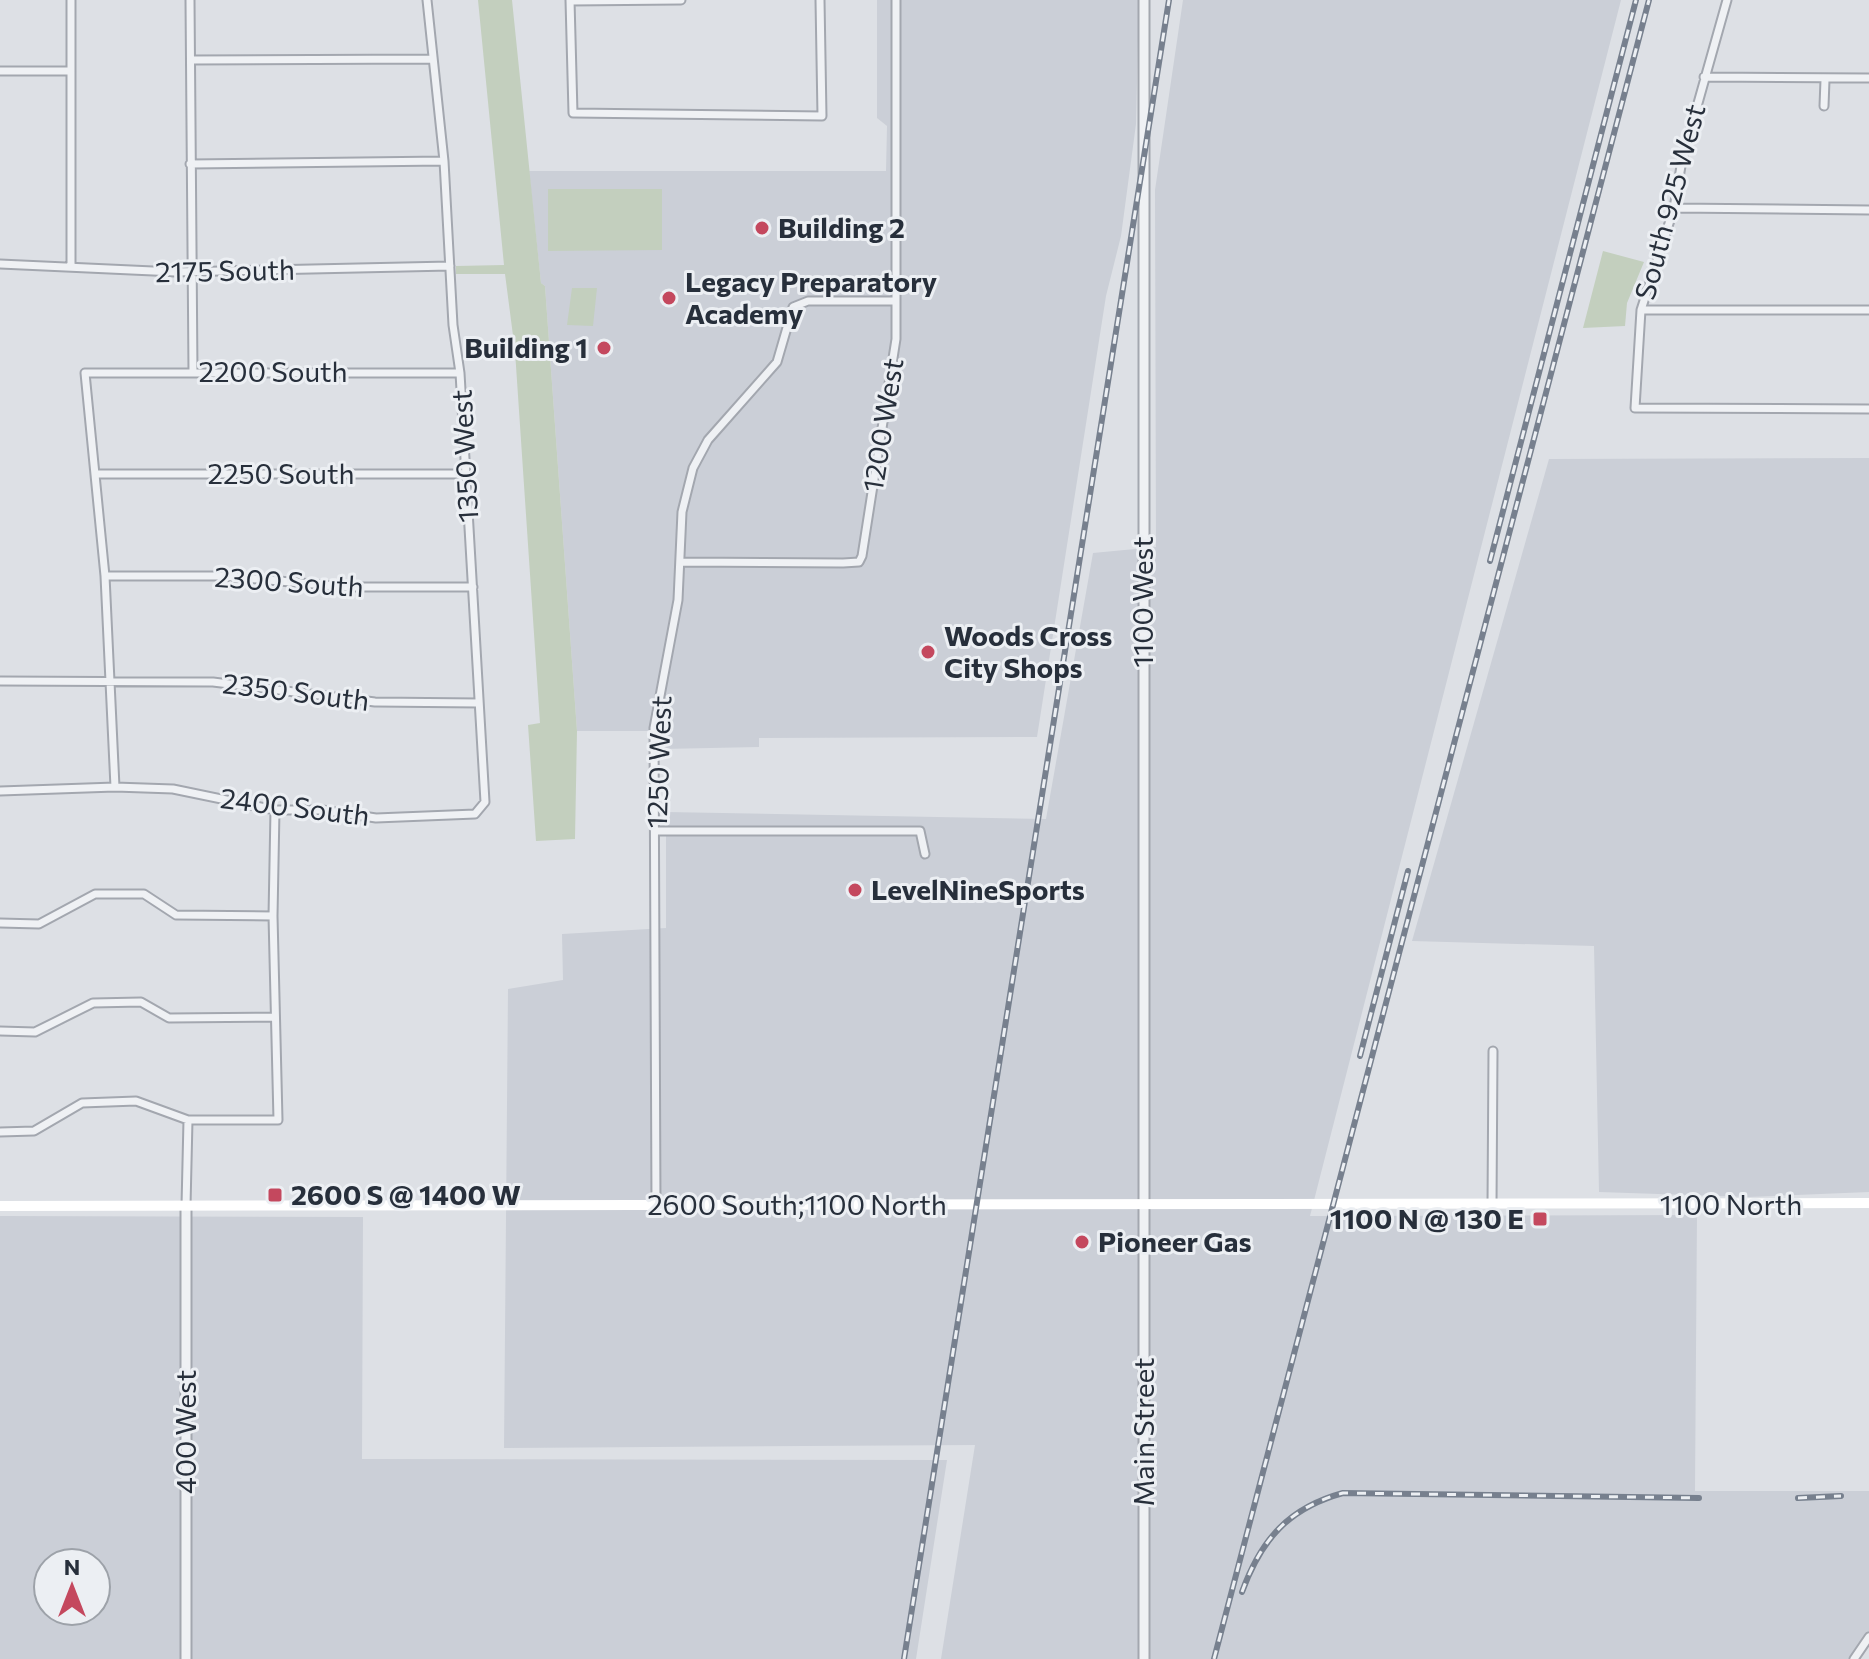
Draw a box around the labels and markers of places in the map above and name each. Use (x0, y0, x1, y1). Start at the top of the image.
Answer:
place label: Building 2 (778, 210, 905, 244)
marker: Building 2 (753, 219, 771, 237)
place label: Legacy Preparatory Academy (685, 264, 937, 330)
marker: Legacy Preparatory Academy (660, 289, 678, 307)
place label: Building 1 (464, 330, 588, 364)
marker: Building 1 (595, 339, 613, 357)
place label: Woods Cross City Shops (944, 618, 1112, 684)
marker: Woods Cross City Shops (919, 643, 937, 661)
place label: LevelNineSports (871, 872, 1085, 906)
marker: LevelNineSports (846, 881, 864, 899)
place label: 2600 S @ 1400 W (291, 1177, 521, 1211)
marker: 2600 S @ 1400 W (266, 1186, 284, 1204)
place label: 1100 N @ 130 E (1330, 1201, 1524, 1235)
marker: 1100 N @ 130 E (1531, 1210, 1549, 1228)
place label: Pioneer Gas (1098, 1224, 1252, 1258)
marker: Pioneer Gas (1073, 1233, 1091, 1251)

